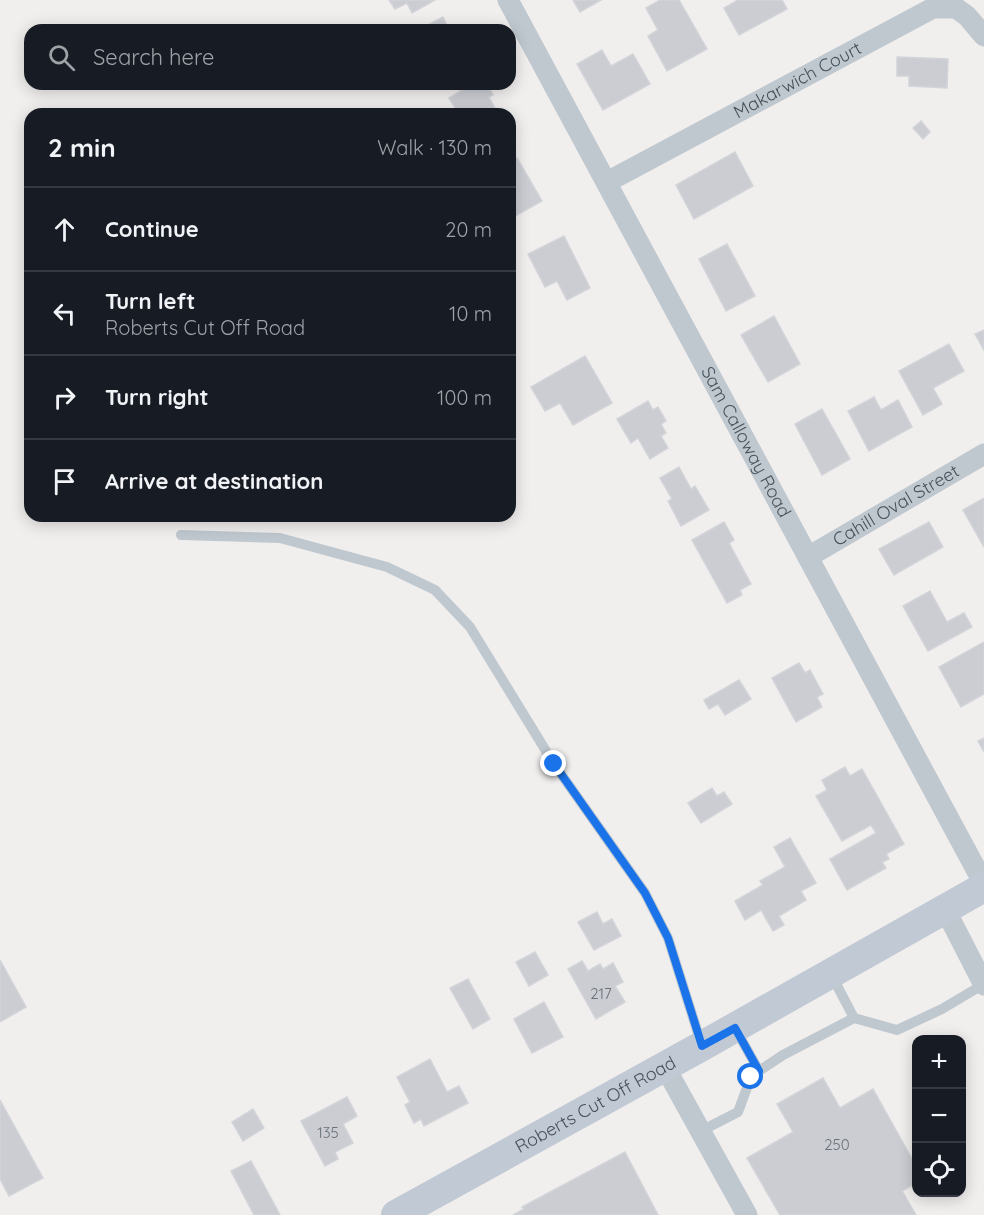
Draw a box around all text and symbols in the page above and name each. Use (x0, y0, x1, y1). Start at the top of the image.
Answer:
search box (24, 24, 516, 90)
street label: Makarwich Court (729, 36, 865, 123)
icon: search (45, 41, 78, 74)
text: Search here (93, 43, 214, 71)
text: 2 min (48, 131, 116, 164)
text: Walk · 130 m (377, 135, 492, 160)
icon: ahead (48, 213, 81, 246)
text: Continue (105, 215, 199, 243)
text: 20 m (445, 217, 492, 242)
text: Turn left (105, 287, 195, 315)
icon: left (48, 297, 81, 330)
text: 10 m (449, 301, 492, 326)
text: Roberts Cut Off Road (105, 315, 305, 340)
street label: Sam Calloway Road (696, 362, 796, 521)
icon: right (48, 381, 81, 414)
text: Turn right (105, 383, 209, 411)
text: 100 m (437, 385, 492, 410)
street label: Cahill Oval Street (828, 459, 963, 551)
icon: arrive (48, 465, 81, 498)
text: Arrive at destination (105, 467, 323, 495)
route end (540, 750, 566, 776)
house number: 217 (590, 984, 612, 1003)
map controls (912, 1035, 966, 1197)
button: + (912, 1035, 966, 1089)
street label: Roberts Cut Off Road (511, 1051, 680, 1158)
route start (737, 1063, 763, 1089)
button: − (912, 1089, 966, 1143)
house number: 135 (317, 1123, 339, 1142)
house number: 250 (824, 1135, 850, 1154)
button: locate (912, 1143, 966, 1197)

